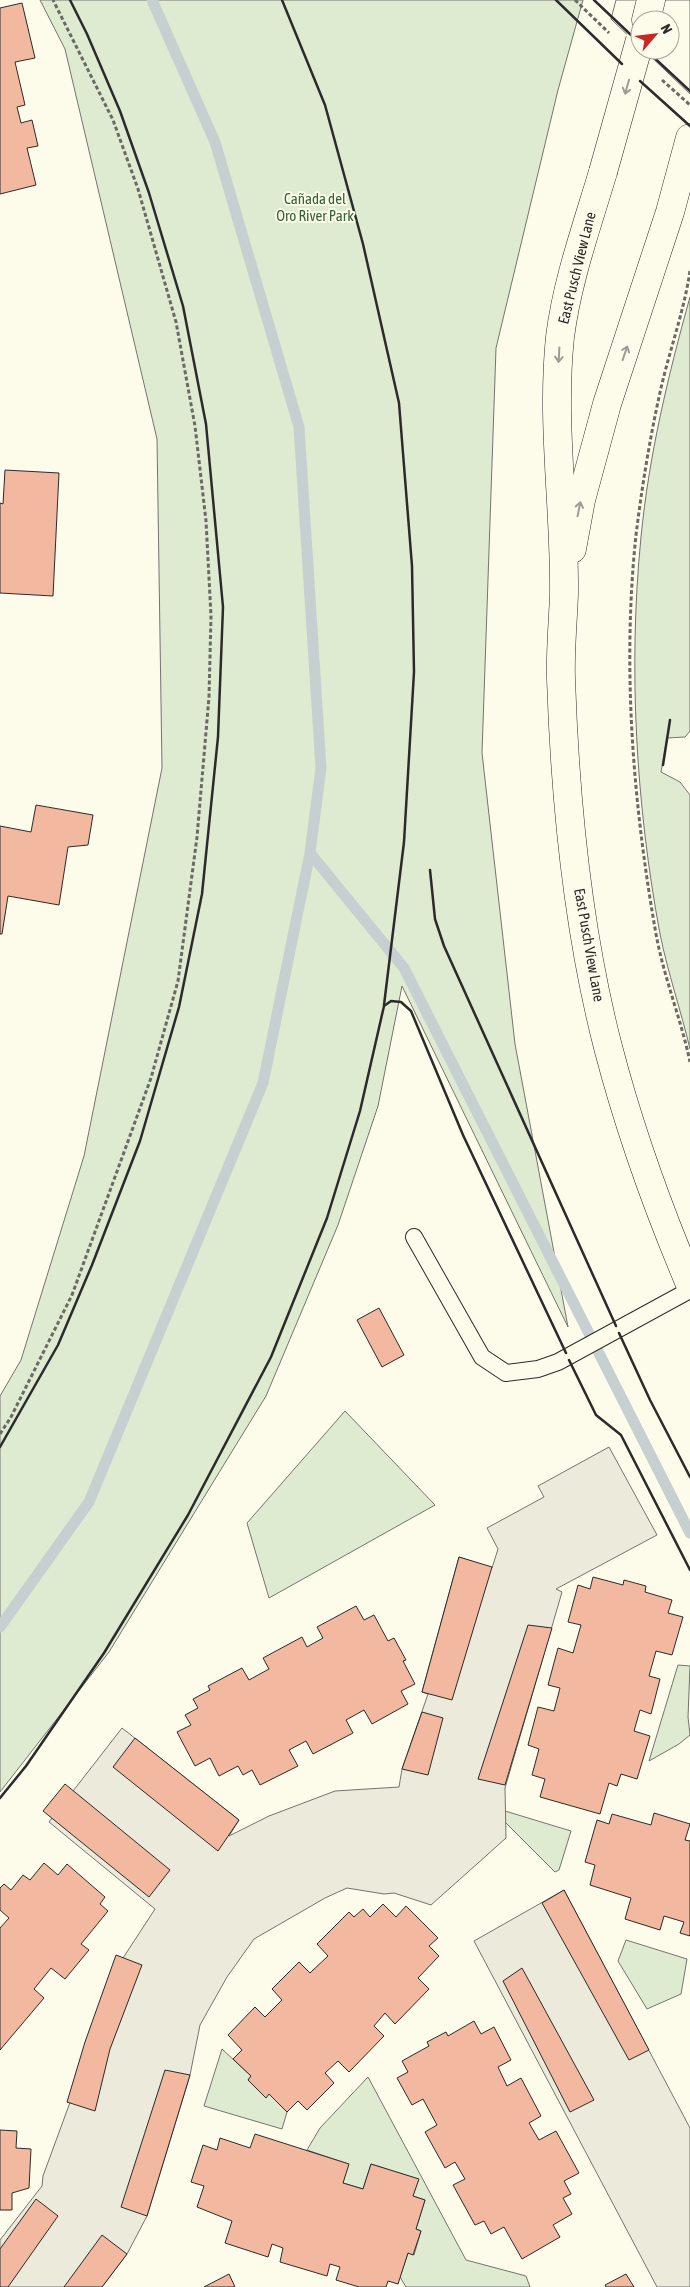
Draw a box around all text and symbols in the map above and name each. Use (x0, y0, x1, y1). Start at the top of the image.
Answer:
north arrow (630, 10, 680, 60)
text: N (657, 21, 675, 36)
one-way arrow (621, 79, 631, 95)
park label: Cañada del Oro River Park (276, 190, 354, 224)
street label: East Pusch View Lane (554, 210, 599, 326)
one-way arrow (555, 346, 564, 362)
one-way arrow (621, 346, 630, 362)
one-way arrow (575, 502, 585, 518)
street label: East Pusch View Lane (571, 887, 608, 1003)

